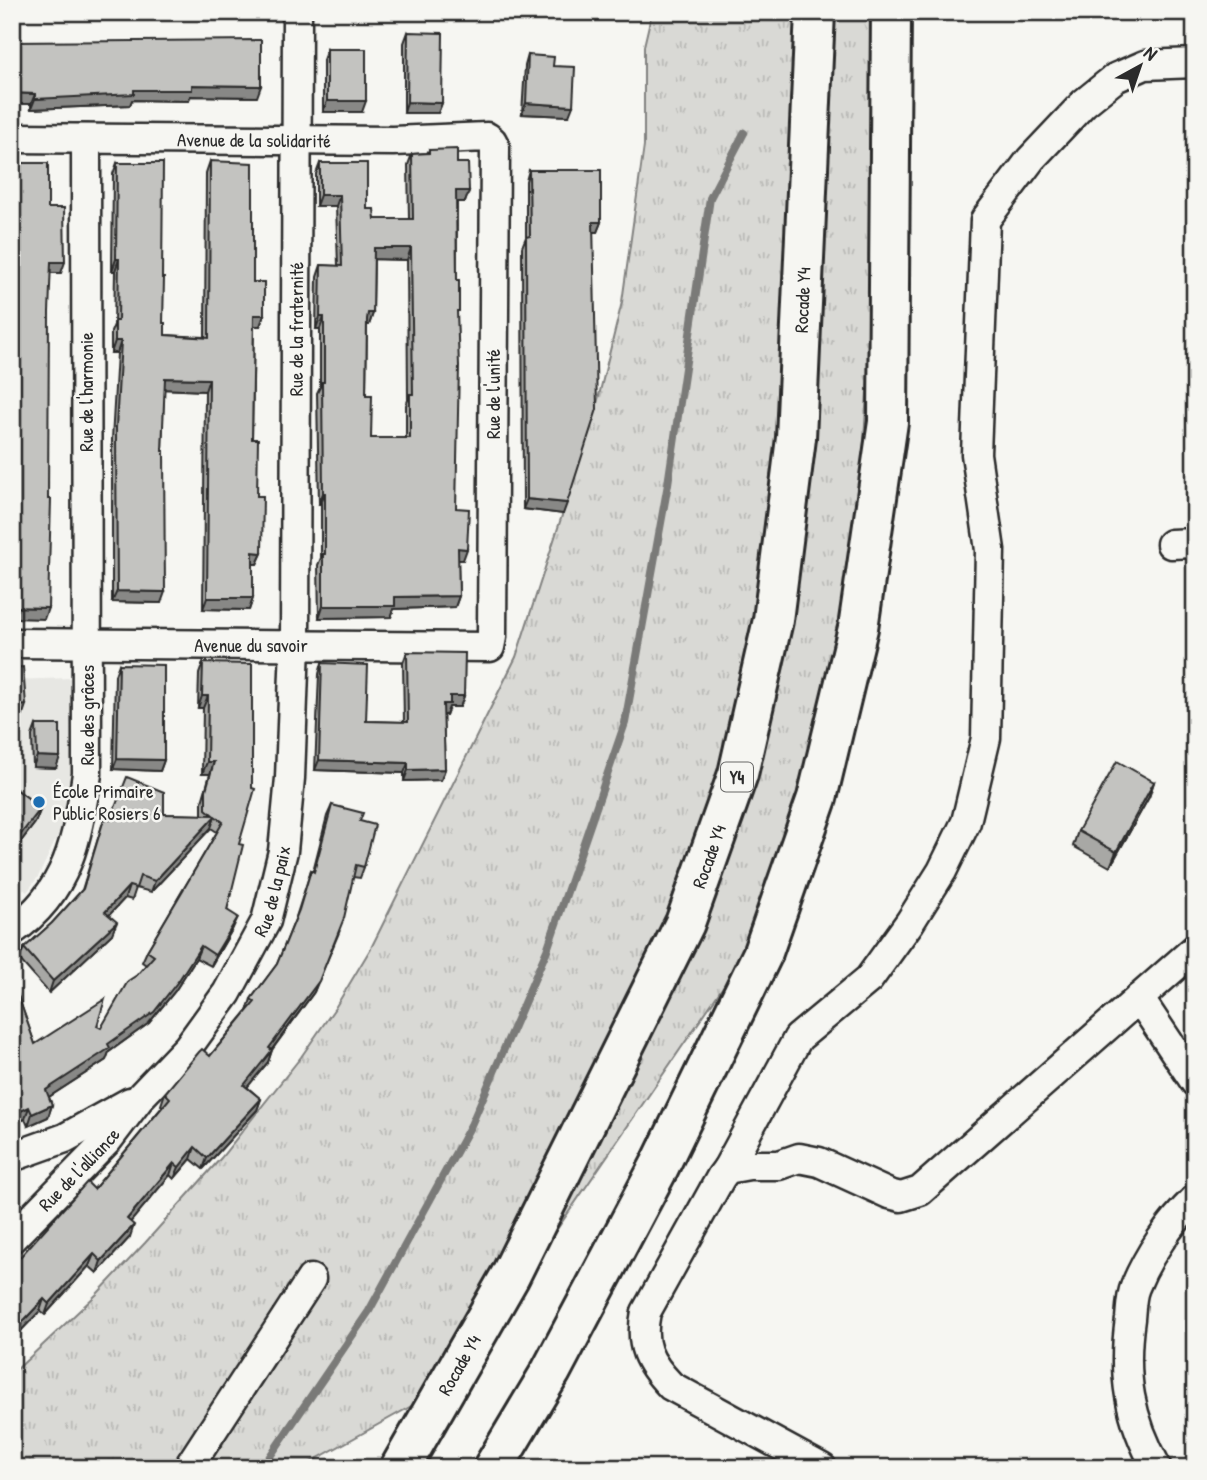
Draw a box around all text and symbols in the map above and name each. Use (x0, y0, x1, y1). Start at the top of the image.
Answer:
north arrow (1106, 32, 1176, 102)
text: N (1139, 40, 1163, 66)
street label: Avenue de la solidarité (177, 126, 331, 154)
street label: Rue de la fraternité (283, 261, 309, 396)
street label: Rocade Y4 (788, 266, 817, 334)
street label: Rue de l'harmonie (73, 332, 99, 452)
street label: Rue de l'unité (480, 348, 506, 439)
street label: Avenue du savoir (194, 632, 308, 658)
street label: Rue des grâces (74, 665, 100, 765)
road number: Y4 (721, 762, 753, 792)
place label: École Primaire Public Rosiers 6 (53, 778, 161, 826)
marker: École Primaire Public Rosiers 6 (31, 794, 47, 810)
street label: Rocade Y4 (685, 821, 732, 892)
street label: Rue de la paix (247, 845, 296, 941)
street label: Rue de l'alliance (33, 1122, 126, 1217)
street label: Rocade Y4 (431, 1330, 487, 1400)

